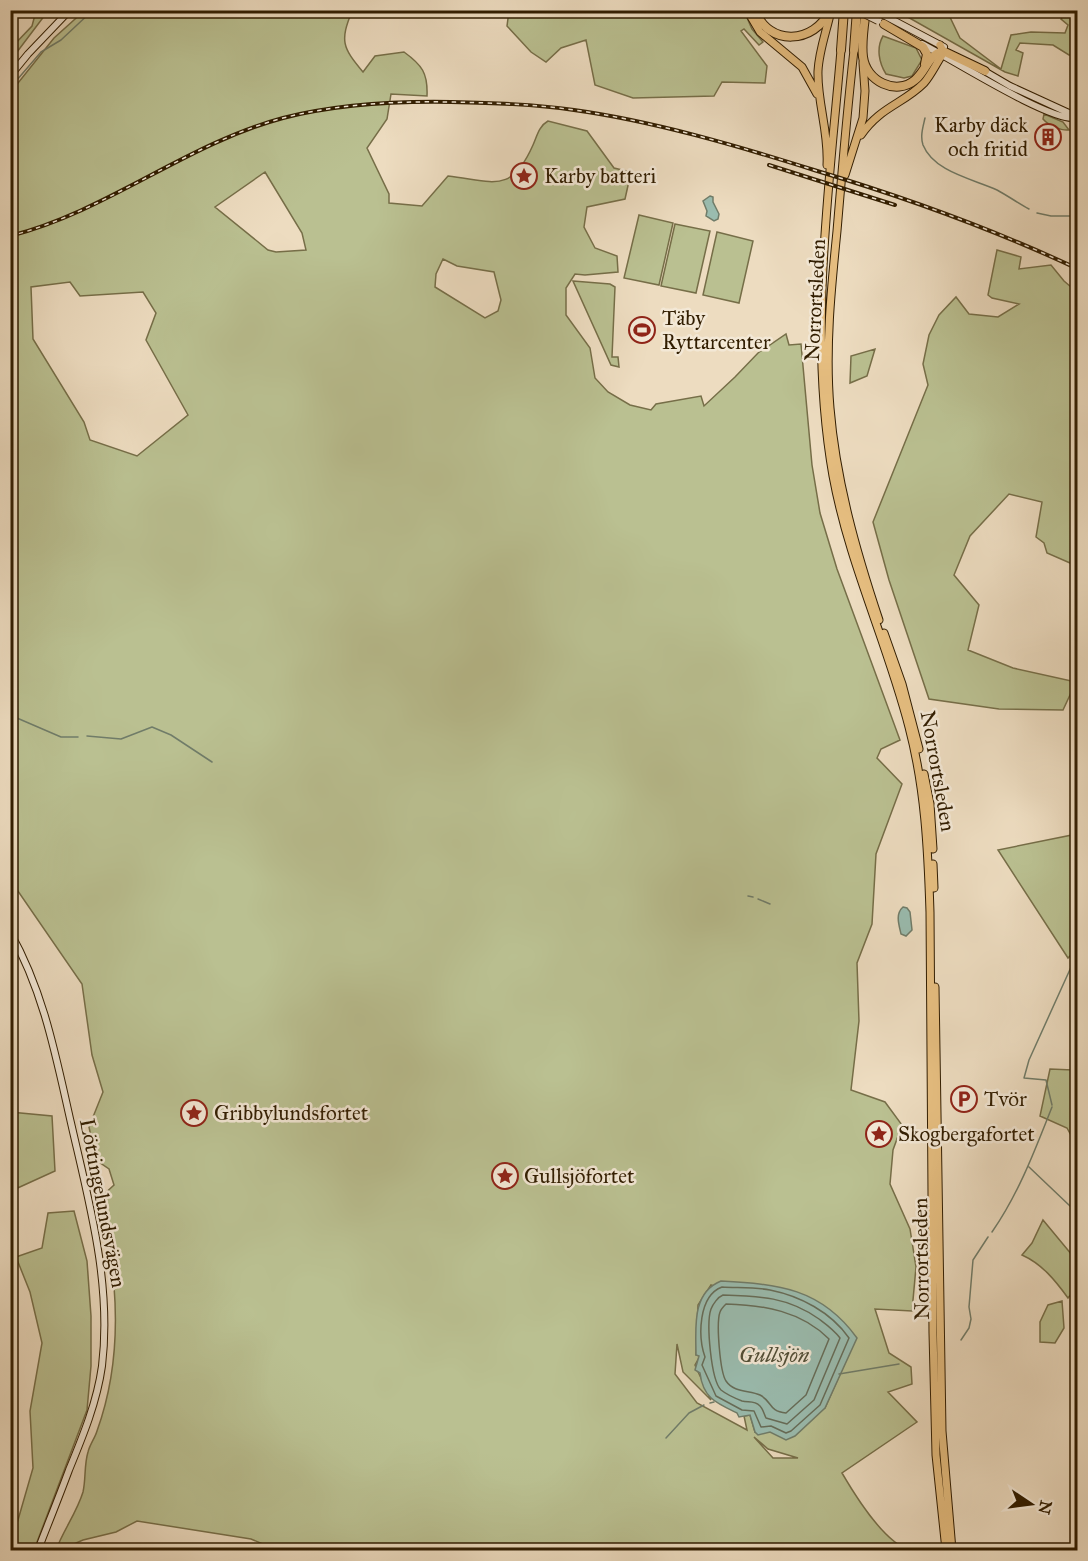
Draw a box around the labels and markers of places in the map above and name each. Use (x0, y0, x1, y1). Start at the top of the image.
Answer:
place label: Karby däck och fritid (934, 112, 1028, 162)
building icon: Karby däck och fritid (1033, 122, 1063, 152)
place icon: Karby batteri (509, 161, 539, 191)
place label: Karby batteri (544, 163, 656, 189)
place label: Täby Ryttarcenter (662, 305, 771, 355)
sports icon: Täby Ryttarcenter (627, 315, 657, 345)
parking icon: Tvör (949, 1084, 979, 1114)
place label: Tvör (984, 1086, 1027, 1112)
place icon: Gribbylundsfortet (179, 1098, 209, 1128)
place label: Gribbylundsfortet (214, 1100, 369, 1126)
place icon: Skogbergafortet (864, 1119, 894, 1149)
place label: Skogbergafortet (898, 1121, 1035, 1147)
place icon: Gullsjöfortet (490, 1161, 520, 1191)
place label: Gullsjöfortet (524, 1163, 635, 1189)

